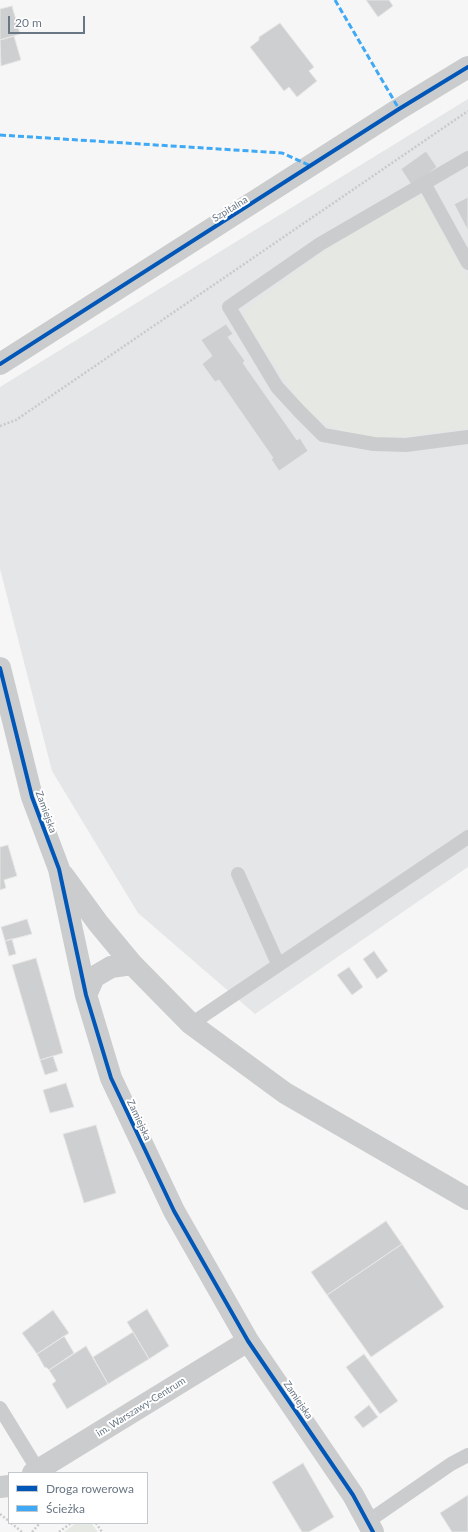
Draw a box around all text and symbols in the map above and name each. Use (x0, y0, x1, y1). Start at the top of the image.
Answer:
scale bar (10, 8, 87, 34)
text: 20 m (15, 15, 42, 30)
street label: Szpitalna (210, 194, 250, 224)
street label: Zamiejska (33, 789, 59, 835)
street label: Zamiejska (124, 1098, 154, 1142)
street label: im. Warszawy-Centrum (94, 1375, 188, 1439)
street label: Zamiejska (281, 1379, 315, 1421)
legend (8, 1472, 148, 1524)
text: Droga rowerowa (46, 1481, 134, 1496)
text: Ścieżka (46, 1501, 85, 1516)

